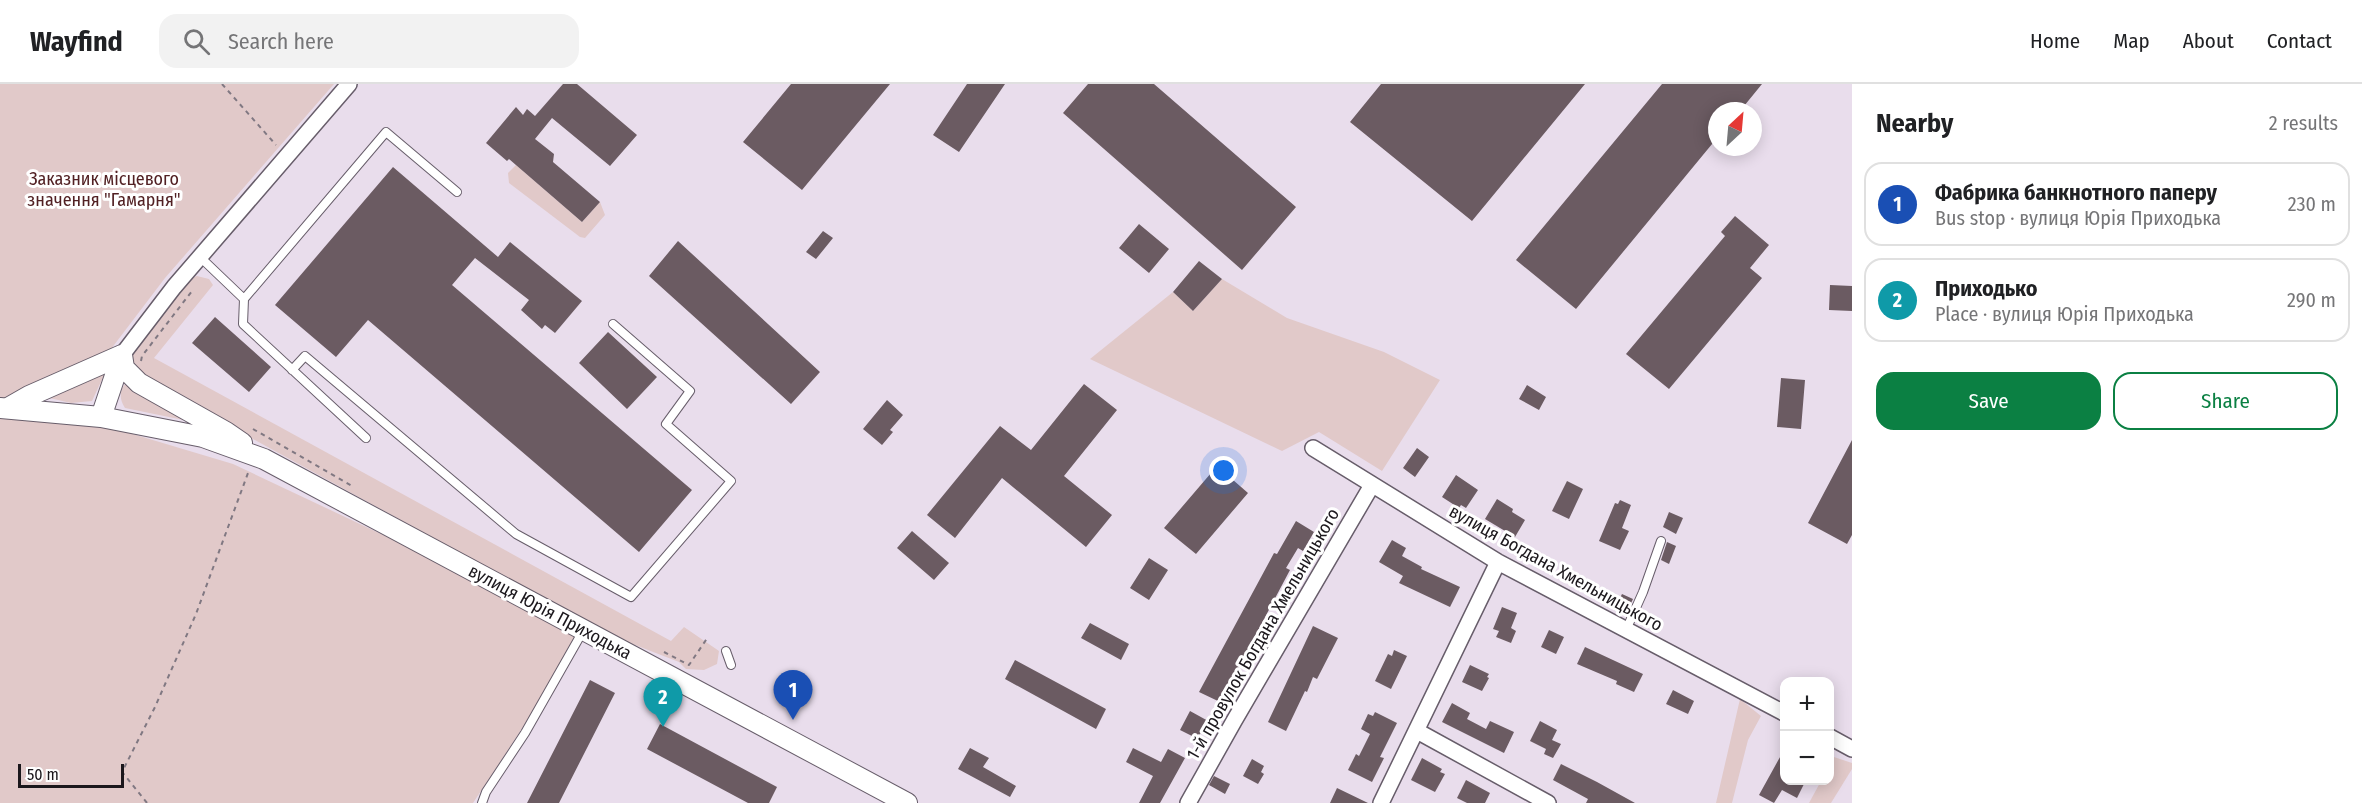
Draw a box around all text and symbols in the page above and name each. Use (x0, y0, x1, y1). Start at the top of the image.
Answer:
search box (159, 14, 579, 68)
text: Wayfind (30, 25, 123, 58)
icon: search (180, 25, 213, 58)
text: Search here (228, 28, 334, 55)
text: Home (2030, 28, 2080, 54)
text: Map (2113, 28, 2150, 54)
text: About (2183, 28, 2234, 54)
text: Contact (2267, 28, 2332, 54)
north arrow (1708, 102, 1762, 156)
text: Nearby (1876, 108, 1953, 139)
text: 2 results (2269, 111, 2338, 135)
park label: Заказник місцевого значення "Гамарня" (27, 168, 181, 211)
text: Фабрика банкнотного паперу (1935, 179, 2217, 206)
text: 1 (1893, 192, 1902, 216)
text: 230 m (2288, 192, 2336, 216)
text: Bus stop · вулиця Юрія Приходька (1935, 206, 2221, 230)
text: Приходько (1935, 275, 2038, 302)
text: 2 (1893, 288, 1902, 312)
text: 290 m (2287, 288, 2336, 312)
text: Place · вулиця Юрія Приходька (1935, 302, 2194, 326)
button: Save (1876, 372, 2101, 430)
button: Share (2113, 372, 2338, 430)
your location (1209, 456, 1238, 485)
street label: вулиця Богдана Хмельницького (1445, 500, 1667, 636)
street label: 1-й провулок Богдана Хмельницького (1182, 504, 1344, 764)
street label: вулиця Юрія Приходька (465, 560, 636, 664)
pin: 1 (774, 670, 812, 720)
map controls (1780, 677, 1834, 785)
button: + (1780, 677, 1834, 731)
pin: 2 (644, 678, 682, 727)
button: − (1780, 731, 1834, 785)
scale bar (18, 761, 124, 788)
text: 50 m (27, 765, 59, 784)

